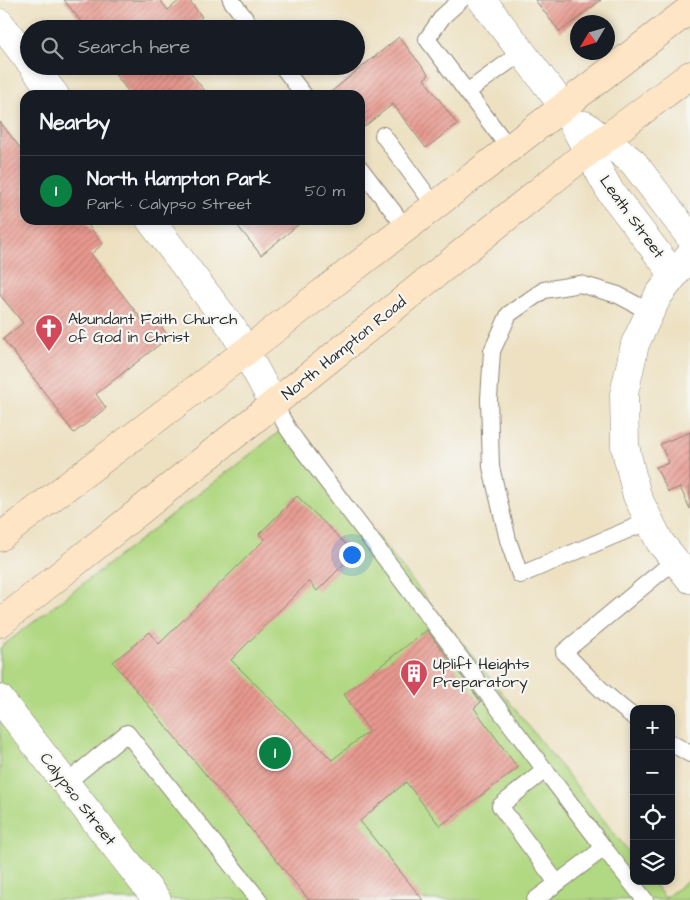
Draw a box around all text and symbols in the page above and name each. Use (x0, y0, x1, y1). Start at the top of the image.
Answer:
north arrow (570, 15, 615, 60)
search box (20, 20, 365, 75)
icon: search (38, 34, 66, 62)
text: Search here (78, 34, 190, 61)
text: Nearby (40, 108, 110, 137)
text: North Hampton Park (87, 166, 271, 193)
street label: Leath Street (594, 171, 670, 264)
text: 1 (55, 180, 57, 202)
text: 50 m (305, 180, 345, 202)
text: Park · Calypso Street (87, 193, 252, 215)
street label: North Hampton Road (277, 291, 411, 405)
place label: Abundant Faith Church of God in Christ (68, 308, 237, 348)
church icon: Abundant Faith Church of God in Christ (34, 313, 64, 352)
your location (339, 542, 365, 568)
place label: Uplift Heights Preparatory (433, 653, 530, 694)
building icon: Uplift Heights Preparatory (399, 658, 429, 697)
map controls (630, 705, 675, 885)
button: + (630, 705, 675, 750)
pin: 1 (259, 734, 291, 772)
street label: Calypso Street (34, 748, 122, 851)
button: − (630, 750, 675, 795)
button: locate (630, 795, 675, 840)
button: layers (630, 840, 675, 885)

